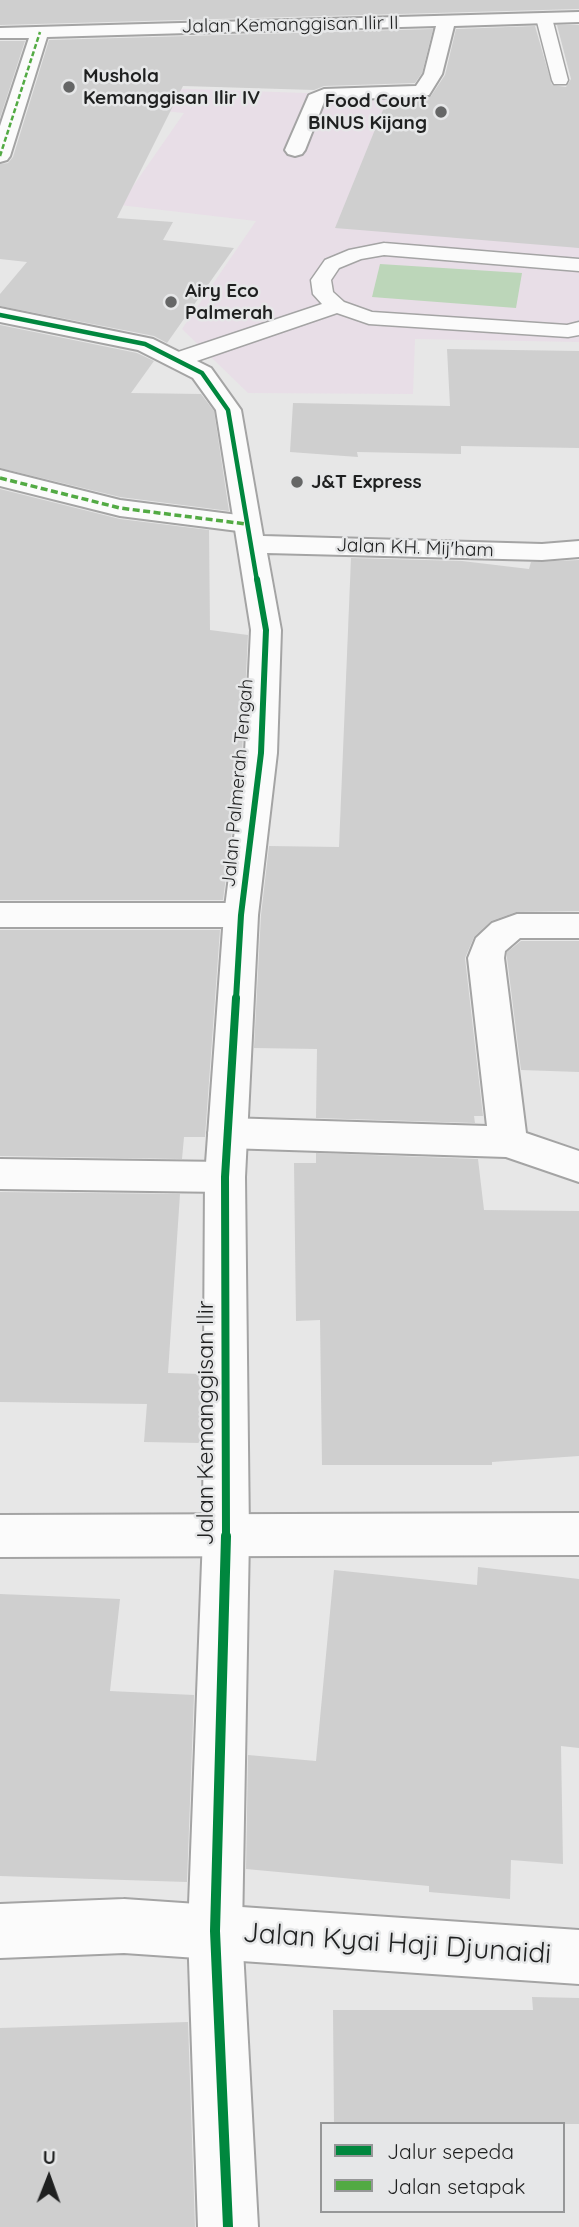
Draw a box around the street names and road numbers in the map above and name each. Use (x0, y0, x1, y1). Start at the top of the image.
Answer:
street label: Jalan Kemanggisan Ilir II (181, 12, 399, 38)
street label: Jalan KH. Mij'ham (336, 534, 494, 562)
street label: Jalan Palmerah Tengah (218, 678, 258, 888)
street label: Jalan Kemanggisan Ilir (192, 1300, 220, 1546)
street label: Jalan Kyai Haji Djunaidi (242, 1916, 552, 1972)

